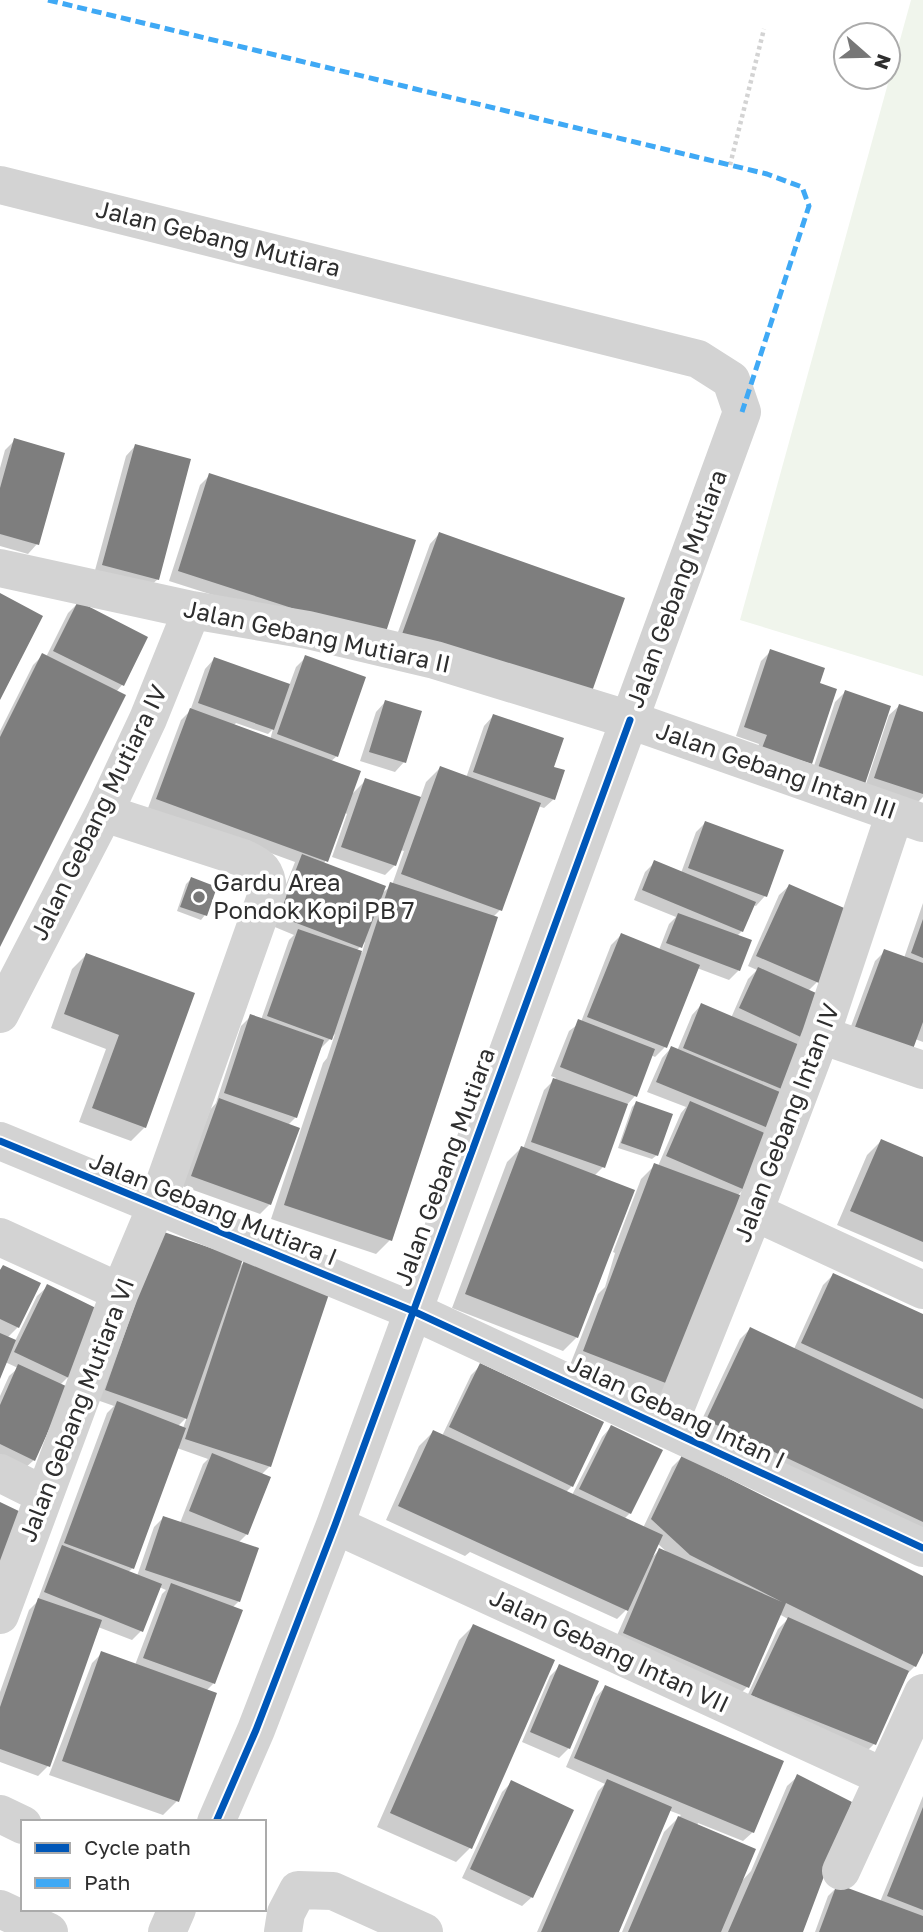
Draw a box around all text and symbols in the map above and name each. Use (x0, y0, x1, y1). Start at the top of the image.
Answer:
north arrow (832, 21, 902, 91)
text: N (870, 51, 897, 73)
street label: Jalan Gebang Mutiara (93, 193, 344, 282)
street label: Jalan Gebang Mutiara (619, 466, 732, 711)
street label: Jalan Gebang Mutiara II (181, 593, 453, 678)
street label: Jalan Gebang Mutiara IV (23, 680, 172, 945)
street label: Jalan Gebang Intan III (653, 715, 900, 824)
place label: Gardu Area Pondok Kopi PB 7 (213, 867, 415, 924)
marker: Gardu Area Pondok Kopi PB 7 (191, 889, 207, 905)
street label: Jalan Gebang Intan IV (727, 999, 844, 1246)
street label: Jalan Gebang Mutiara (387, 1044, 500, 1289)
street label: Jalan Gebang Mutiara I (85, 1145, 342, 1271)
street label: Jalan Gebang Mutiara VI (12, 1273, 139, 1546)
street label: Jalan Gebang Intan I (563, 1347, 790, 1474)
street label: Jalan Gebang Intan VII (485, 1581, 734, 1718)
legend (21, 1820, 266, 1911)
text: Cycle path (84, 1834, 191, 1860)
text: Path (84, 1869, 131, 1895)

